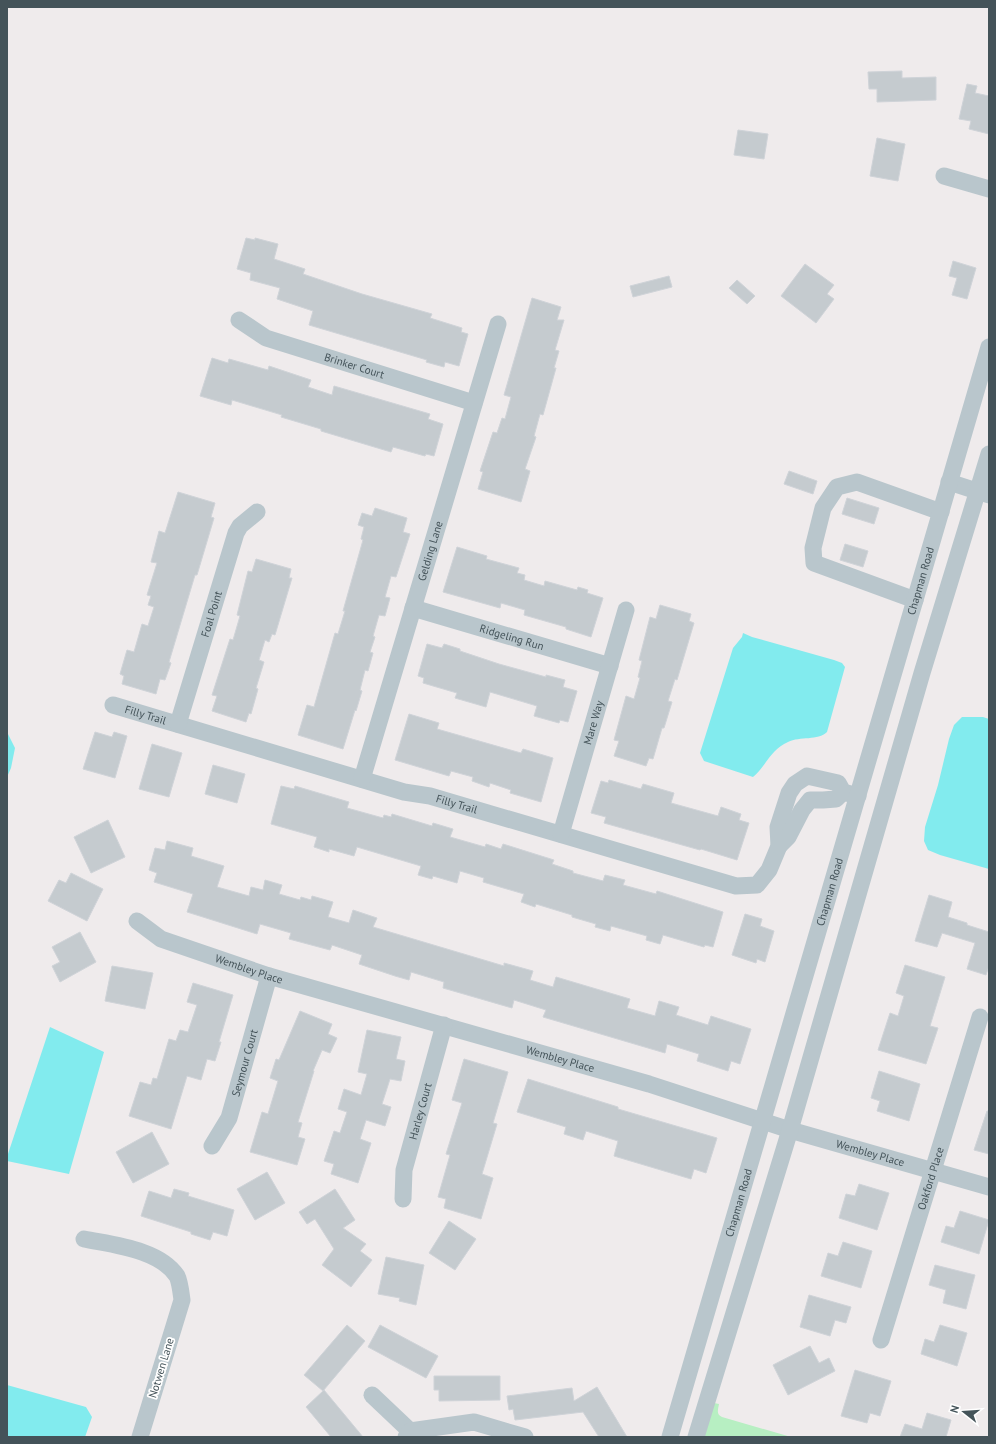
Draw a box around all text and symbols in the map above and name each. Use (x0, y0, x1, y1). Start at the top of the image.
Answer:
street label: Brinker Court (323, 350, 386, 382)
street label: Gelding Lane (415, 519, 446, 583)
street label: Chapman Road (904, 545, 937, 617)
street label: Foal Point (198, 589, 225, 639)
street label: Ridgeling Run (478, 621, 546, 653)
street label: Mare Way (580, 698, 607, 746)
street label: Filly Trail (123, 702, 169, 728)
street label: Filly Trail (434, 791, 480, 817)
street label: Chapman Road (813, 856, 846, 928)
street label: Wembley Place (213, 951, 285, 987)
street label: Seymour Court (228, 1027, 261, 1098)
street label: Wembley Place (524, 1042, 597, 1075)
street label: Harley Court (406, 1081, 435, 1141)
street label: Wembley Place (834, 1137, 906, 1170)
street label: Oakford Place (914, 1145, 947, 1212)
street label: Chapman Road (722, 1167, 755, 1239)
street label: Notwen Lane (145, 1336, 177, 1400)
north arrow (944, 1392, 984, 1432)
text: N (947, 1404, 962, 1415)

